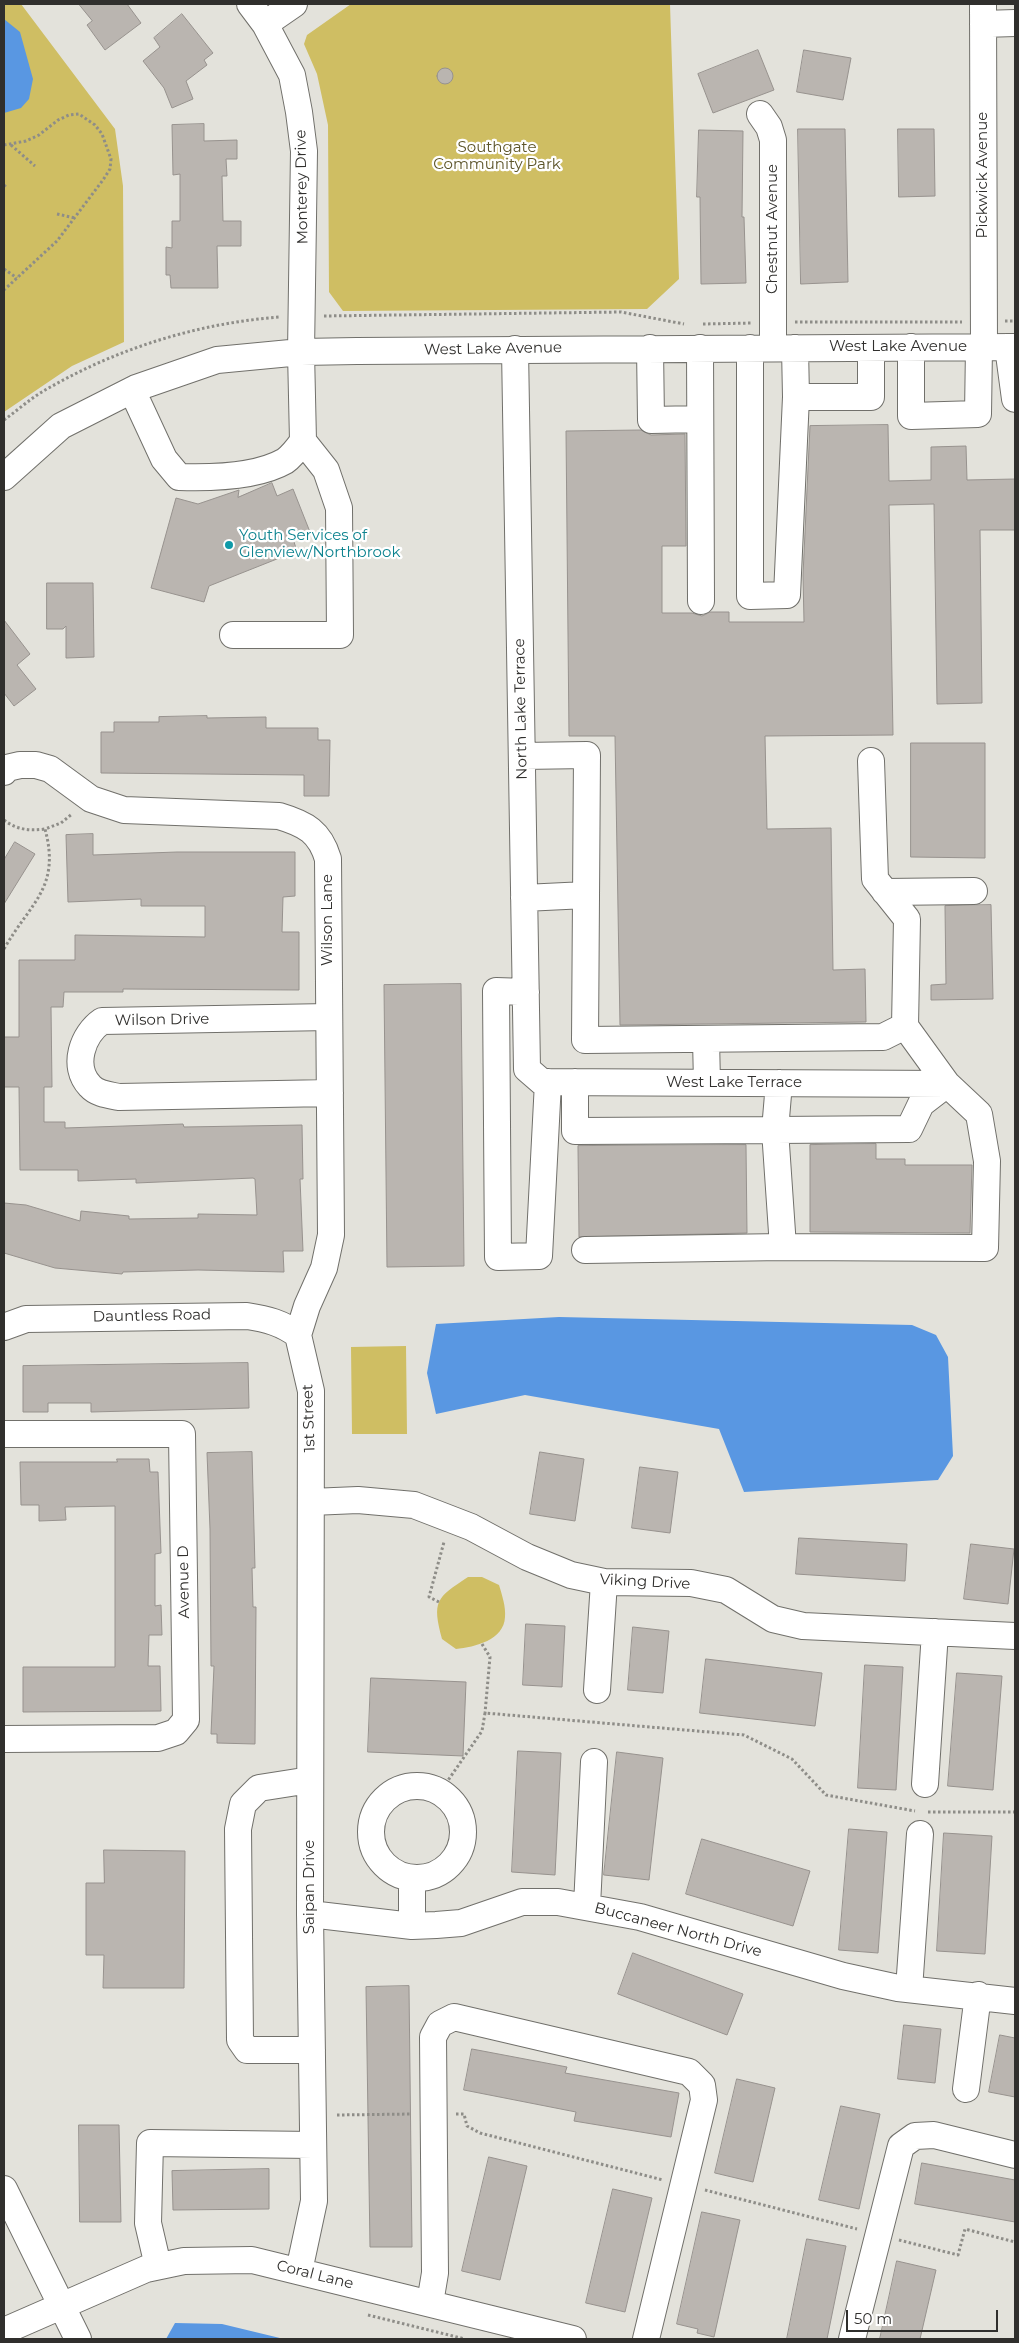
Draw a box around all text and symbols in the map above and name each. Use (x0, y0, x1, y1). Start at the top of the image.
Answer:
street label: Pickwick Avenue (974, 112, 992, 238)
street label: Monterey Drive (292, 129, 312, 245)
park label: Southgate Community Park (433, 139, 561, 174)
street label: Chestnut Avenue (764, 164, 782, 294)
street label: West Lake Avenue (829, 338, 967, 356)
street label: West Lake Avenue (424, 339, 562, 359)
place label: Youth Services of Glenview/Northbrook (239, 527, 400, 562)
marker: Youth Services of Glenview/Northbrook (223, 539, 235, 551)
street label: North Lake Terrace (511, 638, 531, 780)
street label: Wilson Lane (319, 874, 337, 966)
street label: Wilson Drive (115, 1010, 209, 1030)
street label: West Lake Terrace (666, 1074, 802, 1092)
street label: Dauntless Road (93, 1306, 211, 1326)
street label: 1st Street (299, 1384, 319, 1452)
street label: Avenue D (174, 1545, 194, 1619)
street label: Viking Drive (599, 1571, 691, 1593)
street label: Saipan Drive (301, 1840, 319, 1934)
street label: Buccaneer North Drive (592, 1899, 764, 1961)
street label: Coral Lane (275, 2257, 355, 2293)
scale bar (849, 2300, 1002, 2332)
text: 50 m (854, 2309, 892, 2328)

